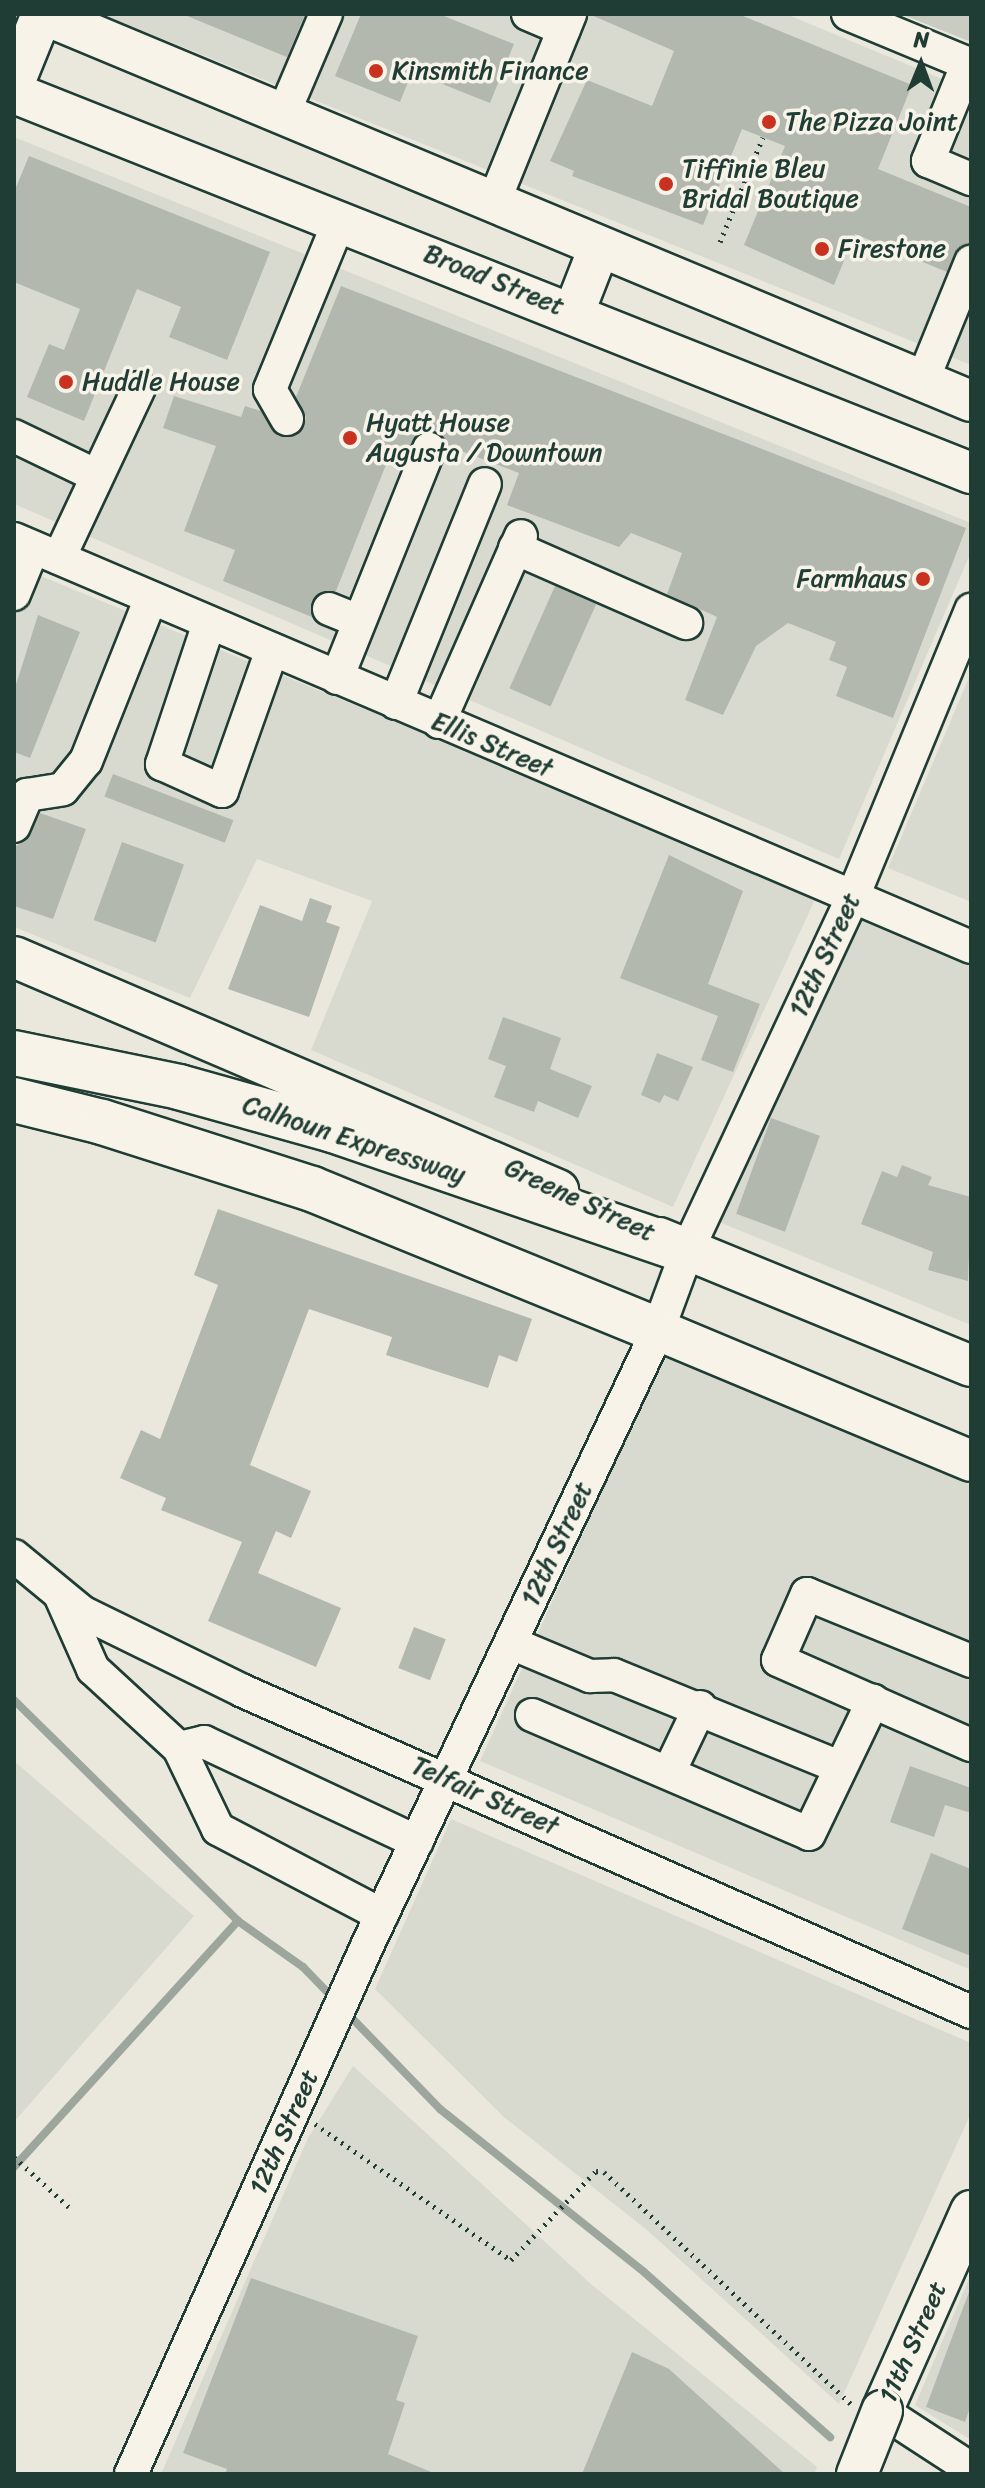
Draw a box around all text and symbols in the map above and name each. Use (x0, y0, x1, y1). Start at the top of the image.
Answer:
text: N (913, 20, 929, 59)
north arrow (881, 24, 961, 104)
place label: Kinsmith Finance (392, 55, 588, 87)
marker: Kinsmith Finance (367, 62, 385, 80)
place label: The Pizza Joint (785, 106, 959, 138)
marker: The Pizza Joint (760, 113, 778, 131)
place label: Tiffinie Bleu Bridal Boutique (682, 153, 859, 214)
marker: Tiffinie Bleu Bridal Boutique (657, 175, 675, 193)
place label: Firestone (838, 233, 946, 265)
street label: Broad Street (419, 238, 569, 322)
marker: Firestone (813, 240, 831, 258)
place label: Huddle House (82, 366, 239, 398)
marker: Huddle House (57, 373, 75, 391)
place label: Hyatt House Augusta / Downtown (366, 407, 602, 468)
marker: Hyatt House Augusta / Downtown (341, 429, 359, 447)
place label: Farmhaus (797, 563, 907, 595)
marker: Farmhaus (914, 570, 932, 588)
street label: Ellis Street (426, 705, 558, 785)
street label: 12th Street (783, 888, 867, 1022)
street label: Calhoun Expressway (239, 1089, 469, 1191)
street label: Greene Street (500, 1152, 660, 1248)
street label: 12th Street (515, 1477, 599, 1611)
street label: Telfair Street (407, 1750, 563, 1842)
street label: 12th Street (243, 2065, 325, 2199)
street label: 11th Street (872, 2276, 954, 2408)

